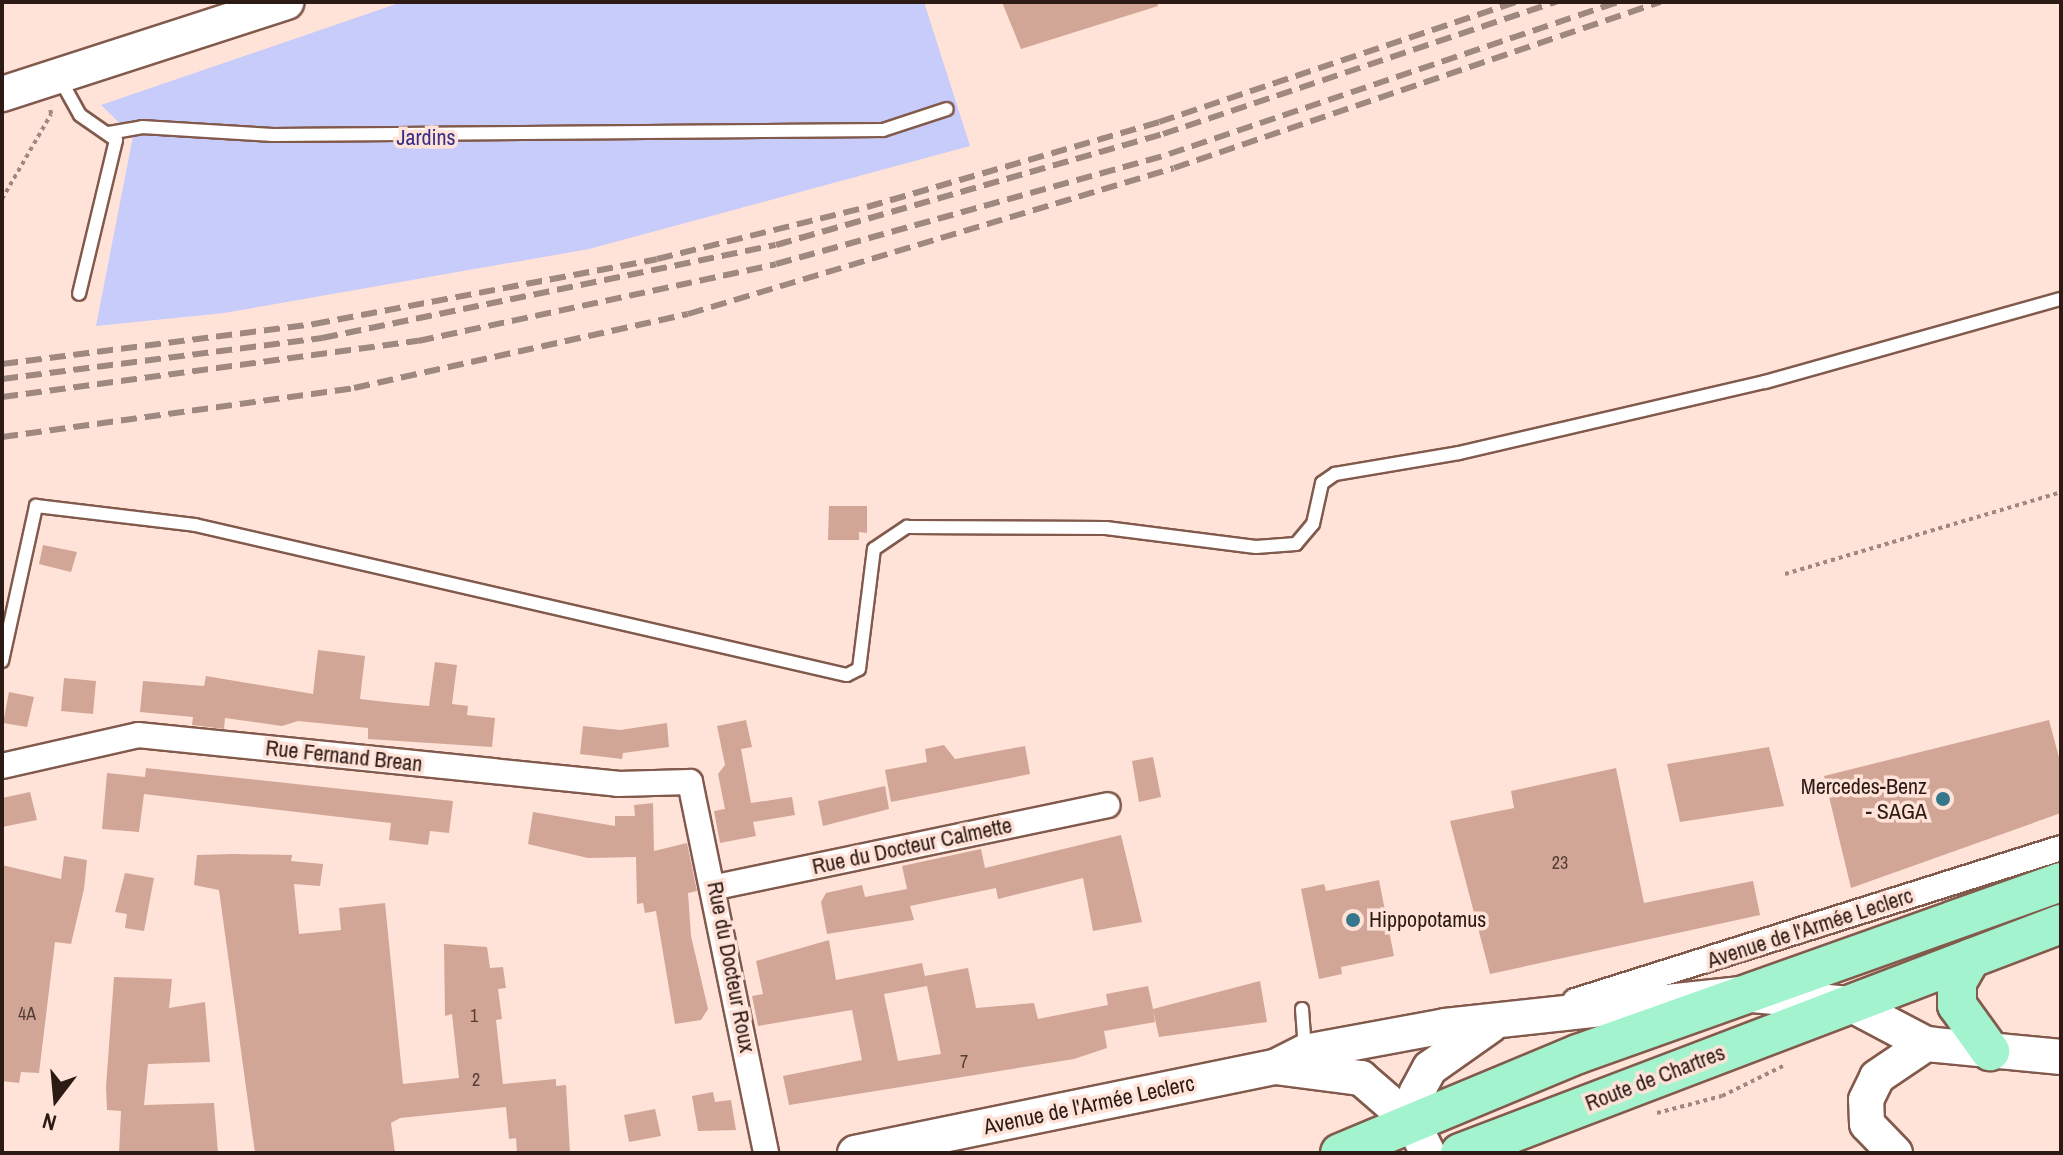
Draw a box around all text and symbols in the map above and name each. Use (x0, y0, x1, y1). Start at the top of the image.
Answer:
park label: Jardins (396, 125, 456, 151)
street label: Rue Fernand Brean (264, 735, 424, 777)
place label: Mercedes-Benz - SAGA (1801, 773, 1927, 824)
marker: Mercedes-Benz - SAGA (1934, 790, 1952, 808)
street label: Rue du Docteur Calmette (810, 812, 1014, 880)
house number: 23 (1552, 852, 1568, 874)
street label: Rue du Docteur Roux (701, 879, 761, 1055)
street label: Avenue de l'Armée Leclerc (1704, 882, 1916, 974)
place label: Hippopotamus (1369, 907, 1486, 933)
marker: Hippopotamus (1344, 911, 1362, 929)
house number: 4A (18, 1003, 36, 1025)
house number: 1 (470, 1005, 478, 1027)
street label: Route de Chartres (1581, 1039, 1729, 1117)
house number: 7 (960, 1051, 968, 1073)
north arrow (16, 1059, 96, 1139)
house number: 2 (472, 1069, 480, 1091)
street label: Avenue de l'Armée Leclerc (981, 1070, 1197, 1140)
text: N (39, 1106, 60, 1138)

